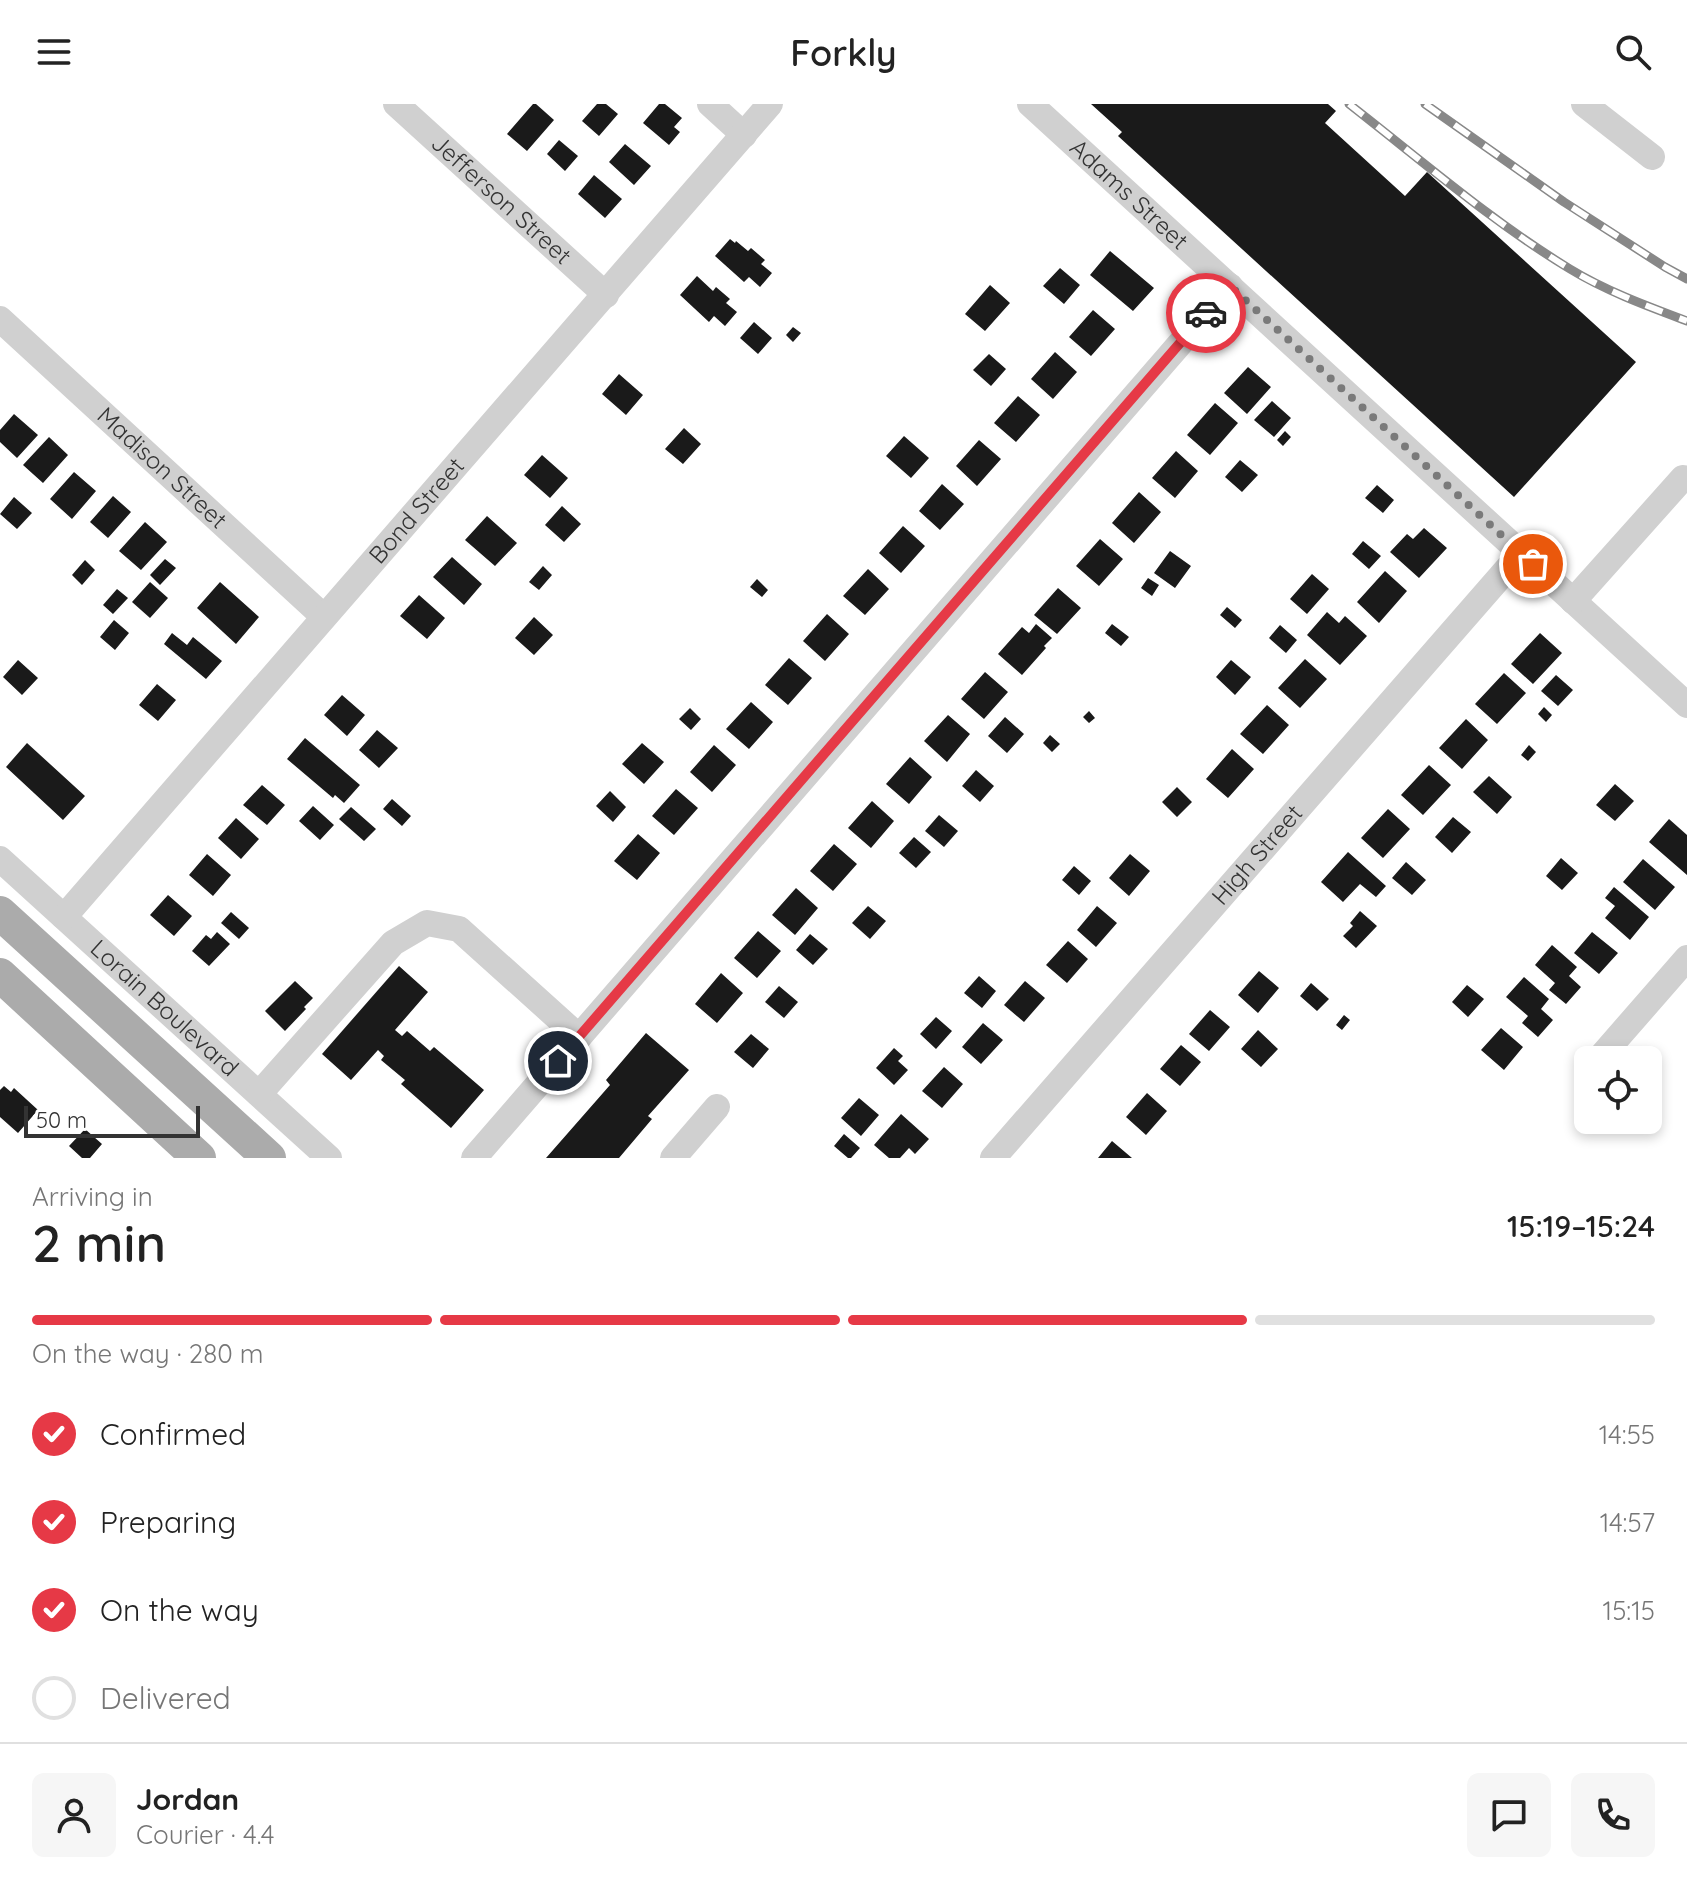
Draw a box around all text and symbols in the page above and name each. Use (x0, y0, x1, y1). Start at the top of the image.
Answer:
icon: menu (32, 30, 76, 74)
text: Forkly (790, 30, 897, 75)
icon: search (1611, 30, 1655, 74)
street label: Jefferson Street (425, 127, 578, 270)
street label: Adams Street (1064, 132, 1195, 255)
courier (1166, 273, 1246, 353)
icon: car (1184, 291, 1228, 335)
street label: Madison Street (91, 400, 234, 534)
street label: Bond Street (362, 451, 470, 569)
pin (1499, 530, 1567, 598)
icon: bag (1511, 542, 1555, 586)
street label: High Street (1205, 798, 1308, 911)
street label: Lorain Boulevard (85, 933, 245, 1082)
pin (524, 1027, 592, 1095)
icon: home (536, 1039, 580, 1083)
map controls (1574, 1046, 1662, 1134)
button: locate (1574, 1046, 1662, 1134)
scale bar (24, 1102, 200, 1138)
text: 50 m (36, 1106, 87, 1134)
text: Arriving in (32, 1180, 153, 1213)
text: 15:19–15:24 (1507, 1207, 1655, 1245)
text: 2 min (32, 1210, 166, 1275)
text: On the way · 280 m (32, 1337, 264, 1370)
icon: check (32, 1412, 76, 1456)
text: Confirmed (100, 1415, 246, 1453)
text: 14:55 (1599, 1418, 1655, 1451)
icon: check (32, 1500, 76, 1544)
text: Preparing (100, 1503, 236, 1541)
text: 14:57 (1600, 1506, 1655, 1539)
icon: check (32, 1588, 76, 1632)
text: On the way (100, 1591, 259, 1629)
text: 15:15 (1603, 1594, 1655, 1627)
text: Delivered (100, 1679, 231, 1717)
button: person (32, 1773, 116, 1857)
button: chat (1467, 1773, 1551, 1857)
button: phone (1571, 1773, 1655, 1857)
text: Jordan (136, 1780, 239, 1818)
text: Courier · 4.4 (136, 1818, 274, 1851)

